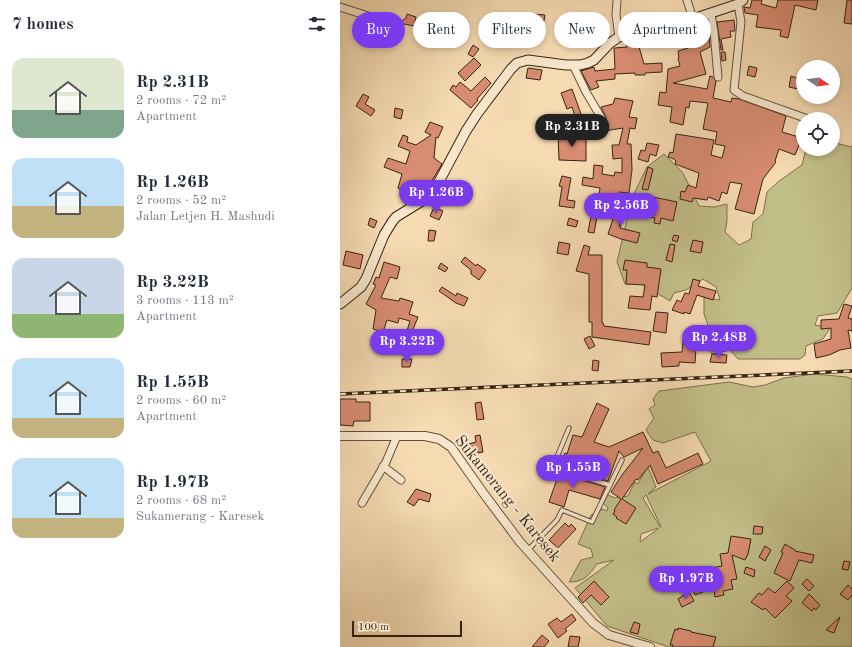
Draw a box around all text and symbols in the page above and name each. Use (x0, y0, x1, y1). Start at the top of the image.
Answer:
chip: Buy (352, 12, 405, 48)
chip: Rent (413, 12, 470, 48)
chip: Filters (478, 12, 546, 48)
chip: New (554, 12, 610, 48)
chip: Apartment (618, 12, 711, 48)
icon: filters (306, 13, 328, 35)
text: 7 homes (12, 16, 74, 33)
north arrow (796, 60, 840, 104)
map controls (796, 60, 840, 156)
icon: home (44, 74, 92, 122)
text: Rp 2.31B (136, 74, 209, 91)
text: 2 rooms · 72 m² (136, 94, 226, 107)
text: Apartment (136, 110, 197, 123)
button: locate (796, 112, 840, 156)
pin: Rp 2.31B (531, 114, 613, 148)
text: Rp 2.31B (544, 120, 600, 133)
icon: home (44, 174, 92, 222)
text: Rp 1.26B (136, 174, 209, 191)
pin: Rp 1.26B (395, 180, 477, 214)
text: Rp 1.26B (408, 186, 464, 199)
pin: Rp 2.56B (580, 193, 662, 227)
text: 2 rooms · 52 m² (136, 194, 226, 207)
text: Rp 2.56B (593, 199, 649, 212)
text: Jalan Letjen H. Mashudi (136, 210, 275, 223)
icon: home (44, 274, 92, 322)
text: Rp 3.22B (136, 274, 209, 291)
text: 3 rooms · 113 m² (136, 294, 234, 307)
text: Apartment (136, 310, 197, 323)
pin: Rp 2.48B (678, 325, 760, 359)
pin: Rp 3.22B (366, 329, 448, 363)
text: Rp 2.48B (691, 331, 747, 344)
text: Rp 3.22B (379, 335, 435, 348)
icon: home (44, 374, 92, 422)
text: Rp 1.55B (136, 374, 209, 391)
text: 2 rooms · 60 m² (136, 394, 226, 407)
text: Apartment (136, 410, 197, 423)
street label: Sukamerang - Karesek (451, 433, 563, 565)
pin: Rp 1.55B (532, 455, 614, 489)
text: Rp 1.55B (545, 461, 601, 474)
icon: home (44, 474, 92, 522)
text: Rp 1.97B (136, 474, 209, 491)
text: 2 rooms · 68 m² (136, 494, 226, 507)
text: Sukamerang - Karesek (136, 510, 264, 523)
pin: Rp 1.97B (645, 566, 727, 600)
text: Rp 1.97B (658, 572, 714, 585)
scale bar (352, 619, 462, 638)
text: 100 m (358, 622, 389, 633)

